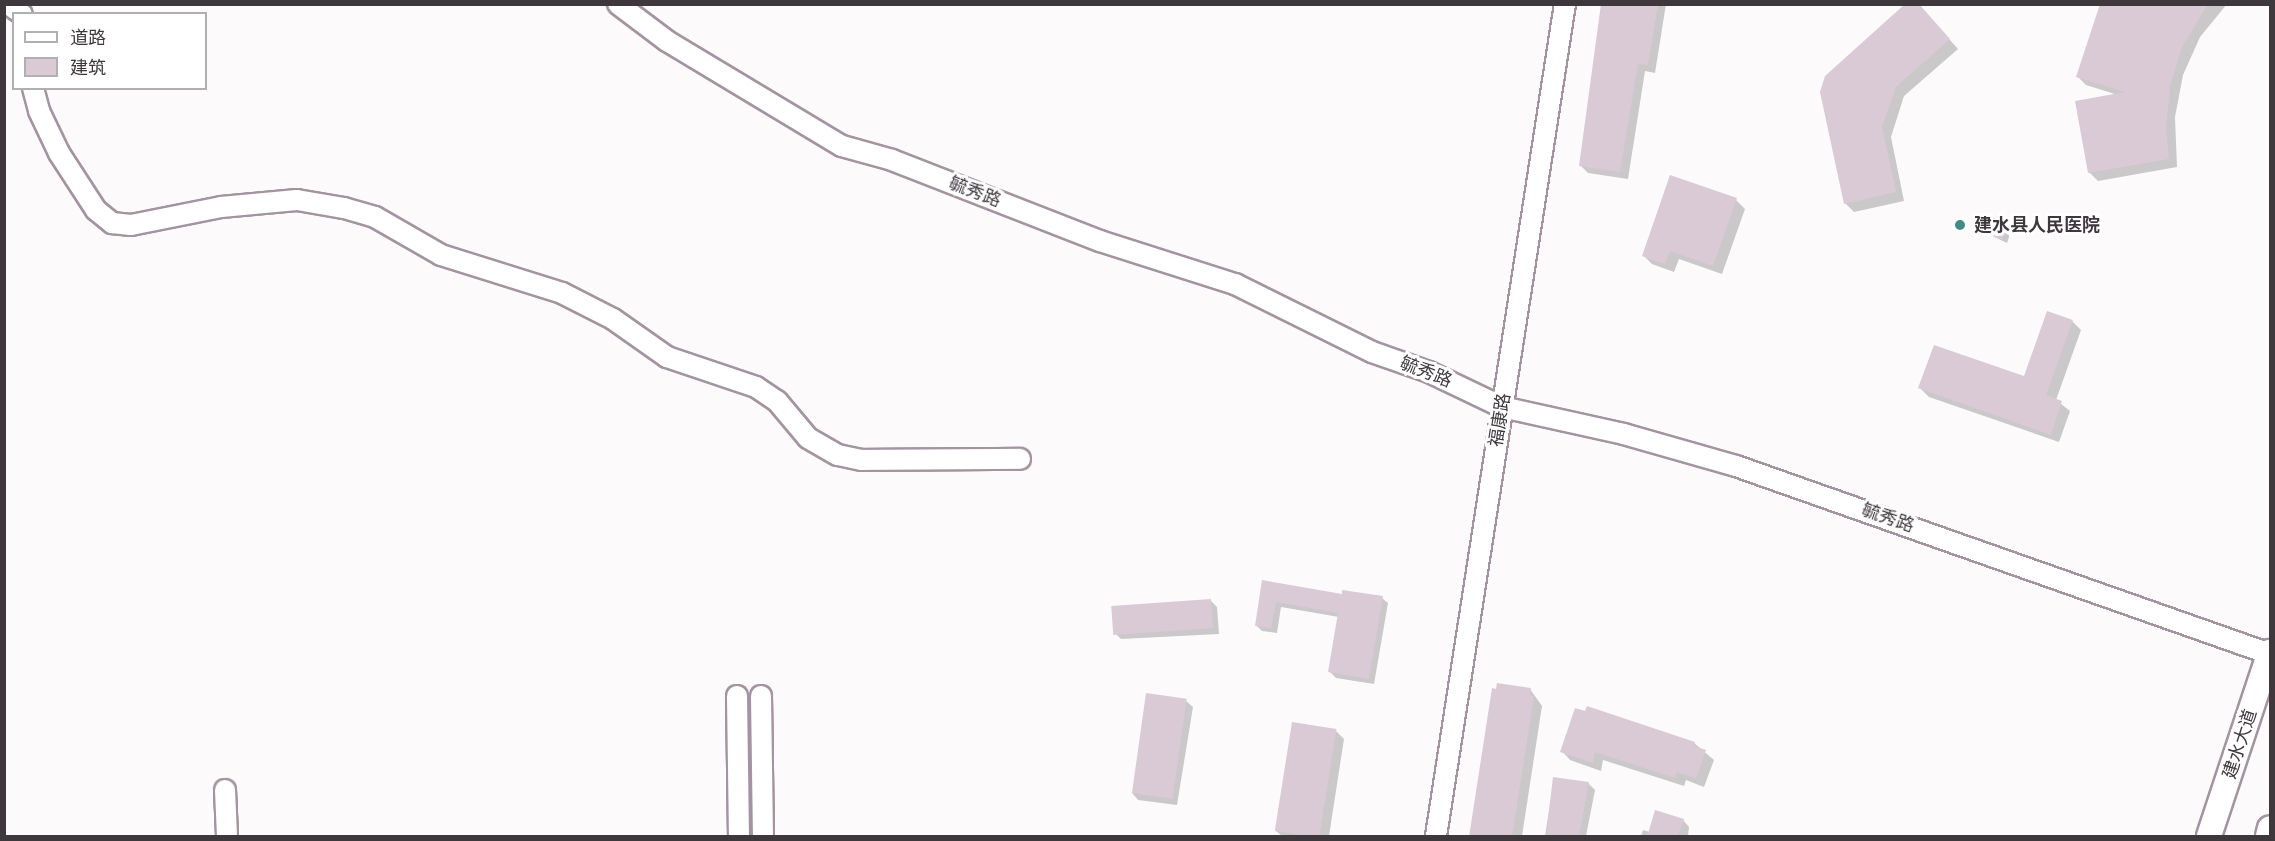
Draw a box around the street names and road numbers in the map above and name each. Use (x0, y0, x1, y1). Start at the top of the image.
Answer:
street label: 毓秀路 (946, 172, 1004, 212)
street label: 毓秀路 (1397, 352, 1455, 392)
street label: 福康路 (1485, 392, 1515, 448)
street label: 毓秀路 (1859, 499, 1917, 537)
street label: 建水大道 (2219, 706, 2261, 782)

